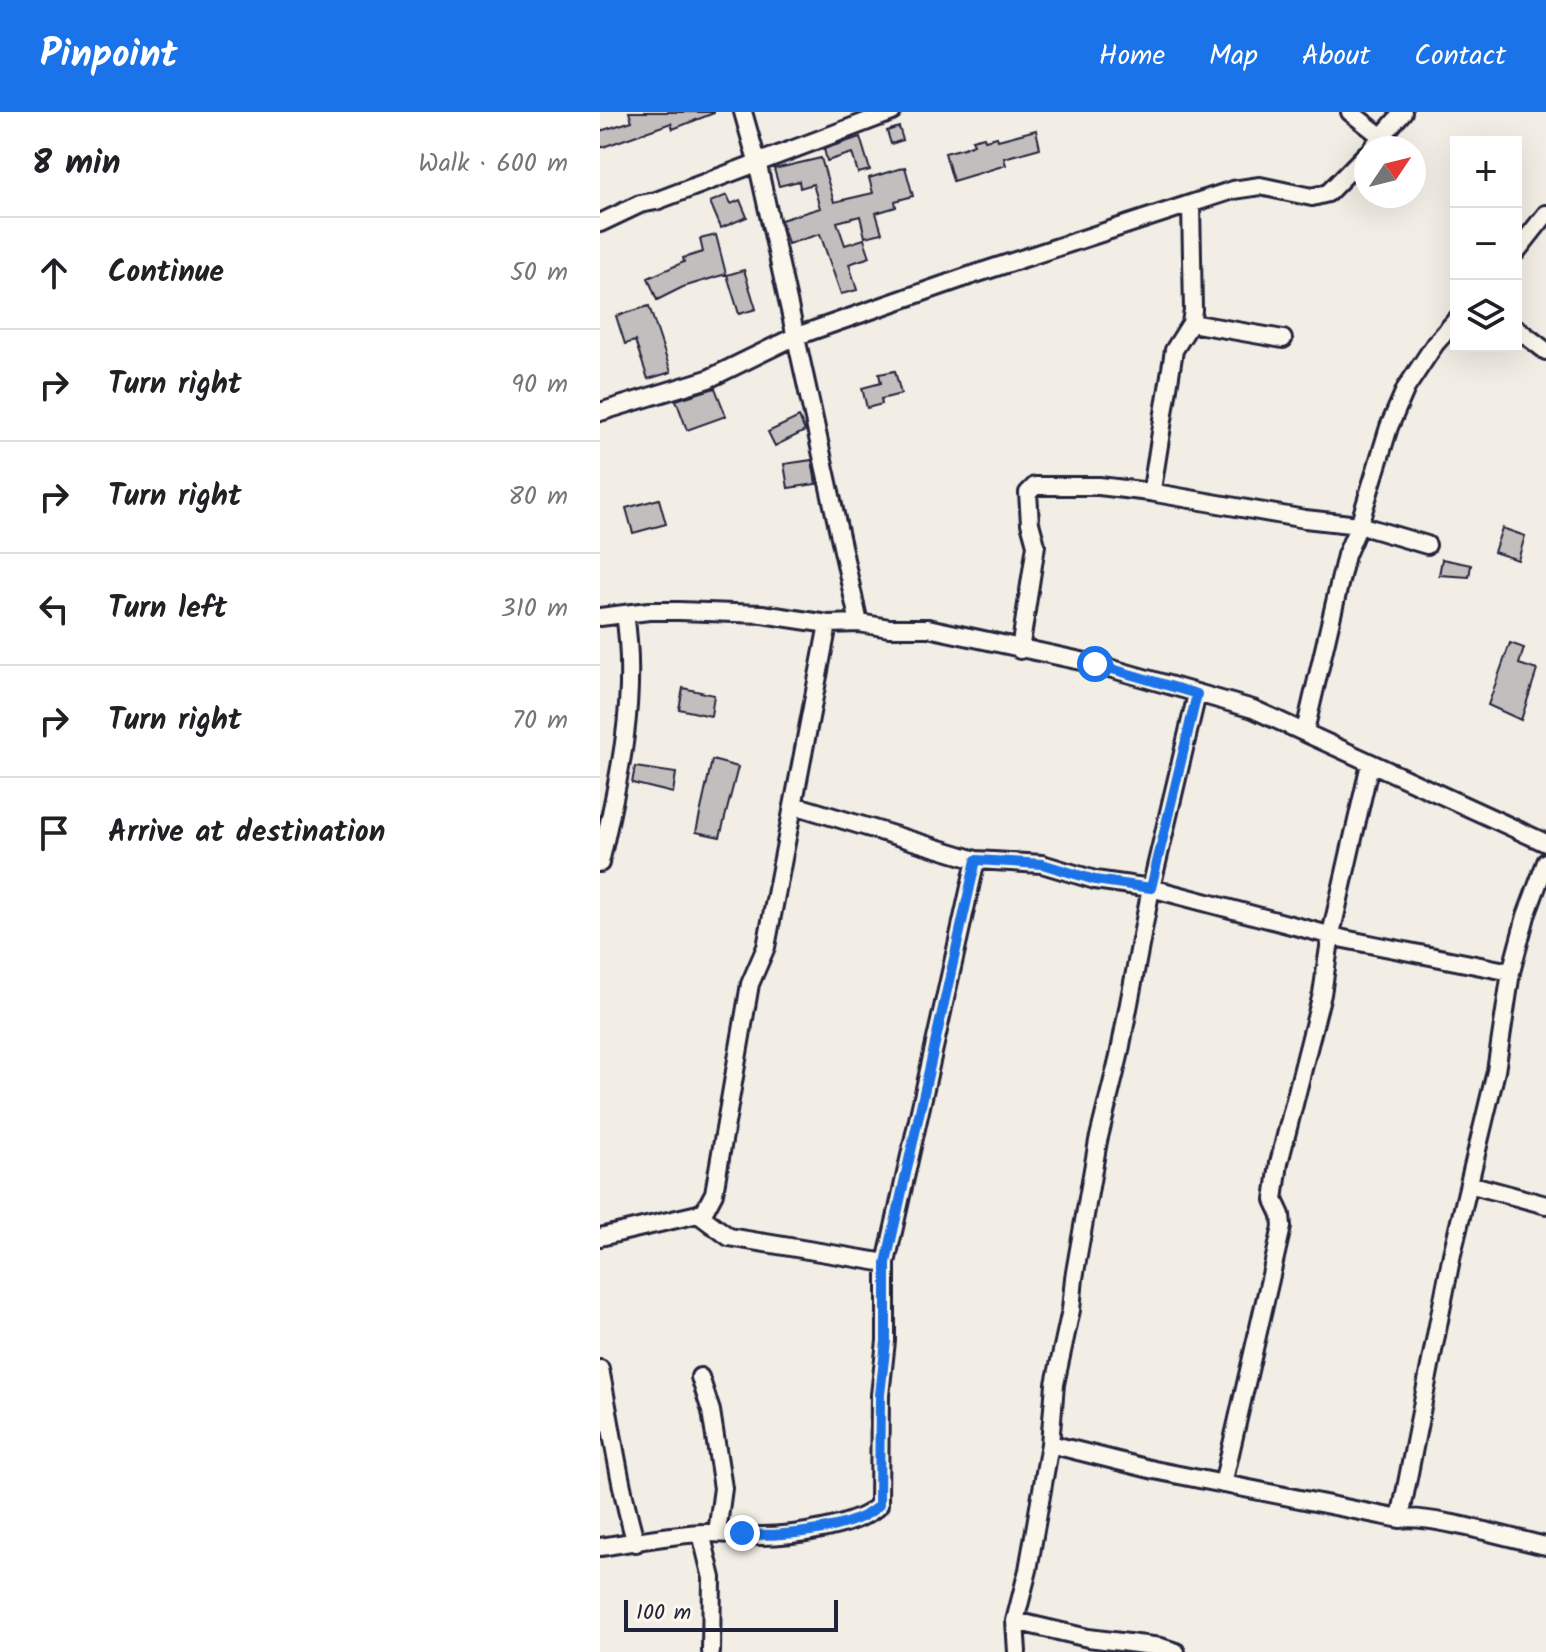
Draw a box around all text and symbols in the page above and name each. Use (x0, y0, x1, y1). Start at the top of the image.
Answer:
text: Pinpoint (40, 26, 178, 86)
text: Home (1099, 34, 1165, 79)
text: Map (1209, 34, 1258, 79)
text: About (1302, 34, 1370, 79)
text: Contact (1414, 34, 1506, 79)
north arrow (1354, 136, 1426, 208)
map controls (1450, 136, 1522, 352)
button: + (1450, 136, 1522, 208)
text: 8 min (32, 137, 121, 191)
text: Walk · 600 m (418, 143, 568, 185)
button: − (1450, 208, 1522, 280)
text: Continue (108, 249, 224, 297)
icon: ahead (32, 251, 76, 295)
text: 50 m (510, 252, 568, 294)
button: layers (1450, 280, 1522, 352)
text: Turn right (108, 361, 241, 409)
icon: right (32, 363, 76, 407)
text: 90 m (511, 364, 568, 406)
text: Turn right (108, 473, 241, 521)
icon: right (32, 475, 76, 519)
text: 80 m (508, 476, 568, 518)
text: Turn left (108, 585, 227, 633)
icon: left (32, 587, 76, 631)
text: 310 m (501, 588, 568, 630)
route start (1077, 646, 1113, 682)
text: Turn right (108, 697, 241, 745)
icon: right (32, 699, 76, 743)
text: 70 m (512, 700, 568, 742)
text: Arrive at destination (108, 809, 385, 857)
icon: arrive (32, 811, 76, 855)
route end (724, 1515, 760, 1551)
scale bar (624, 1596, 838, 1632)
text: 100 m (636, 1596, 691, 1631)

